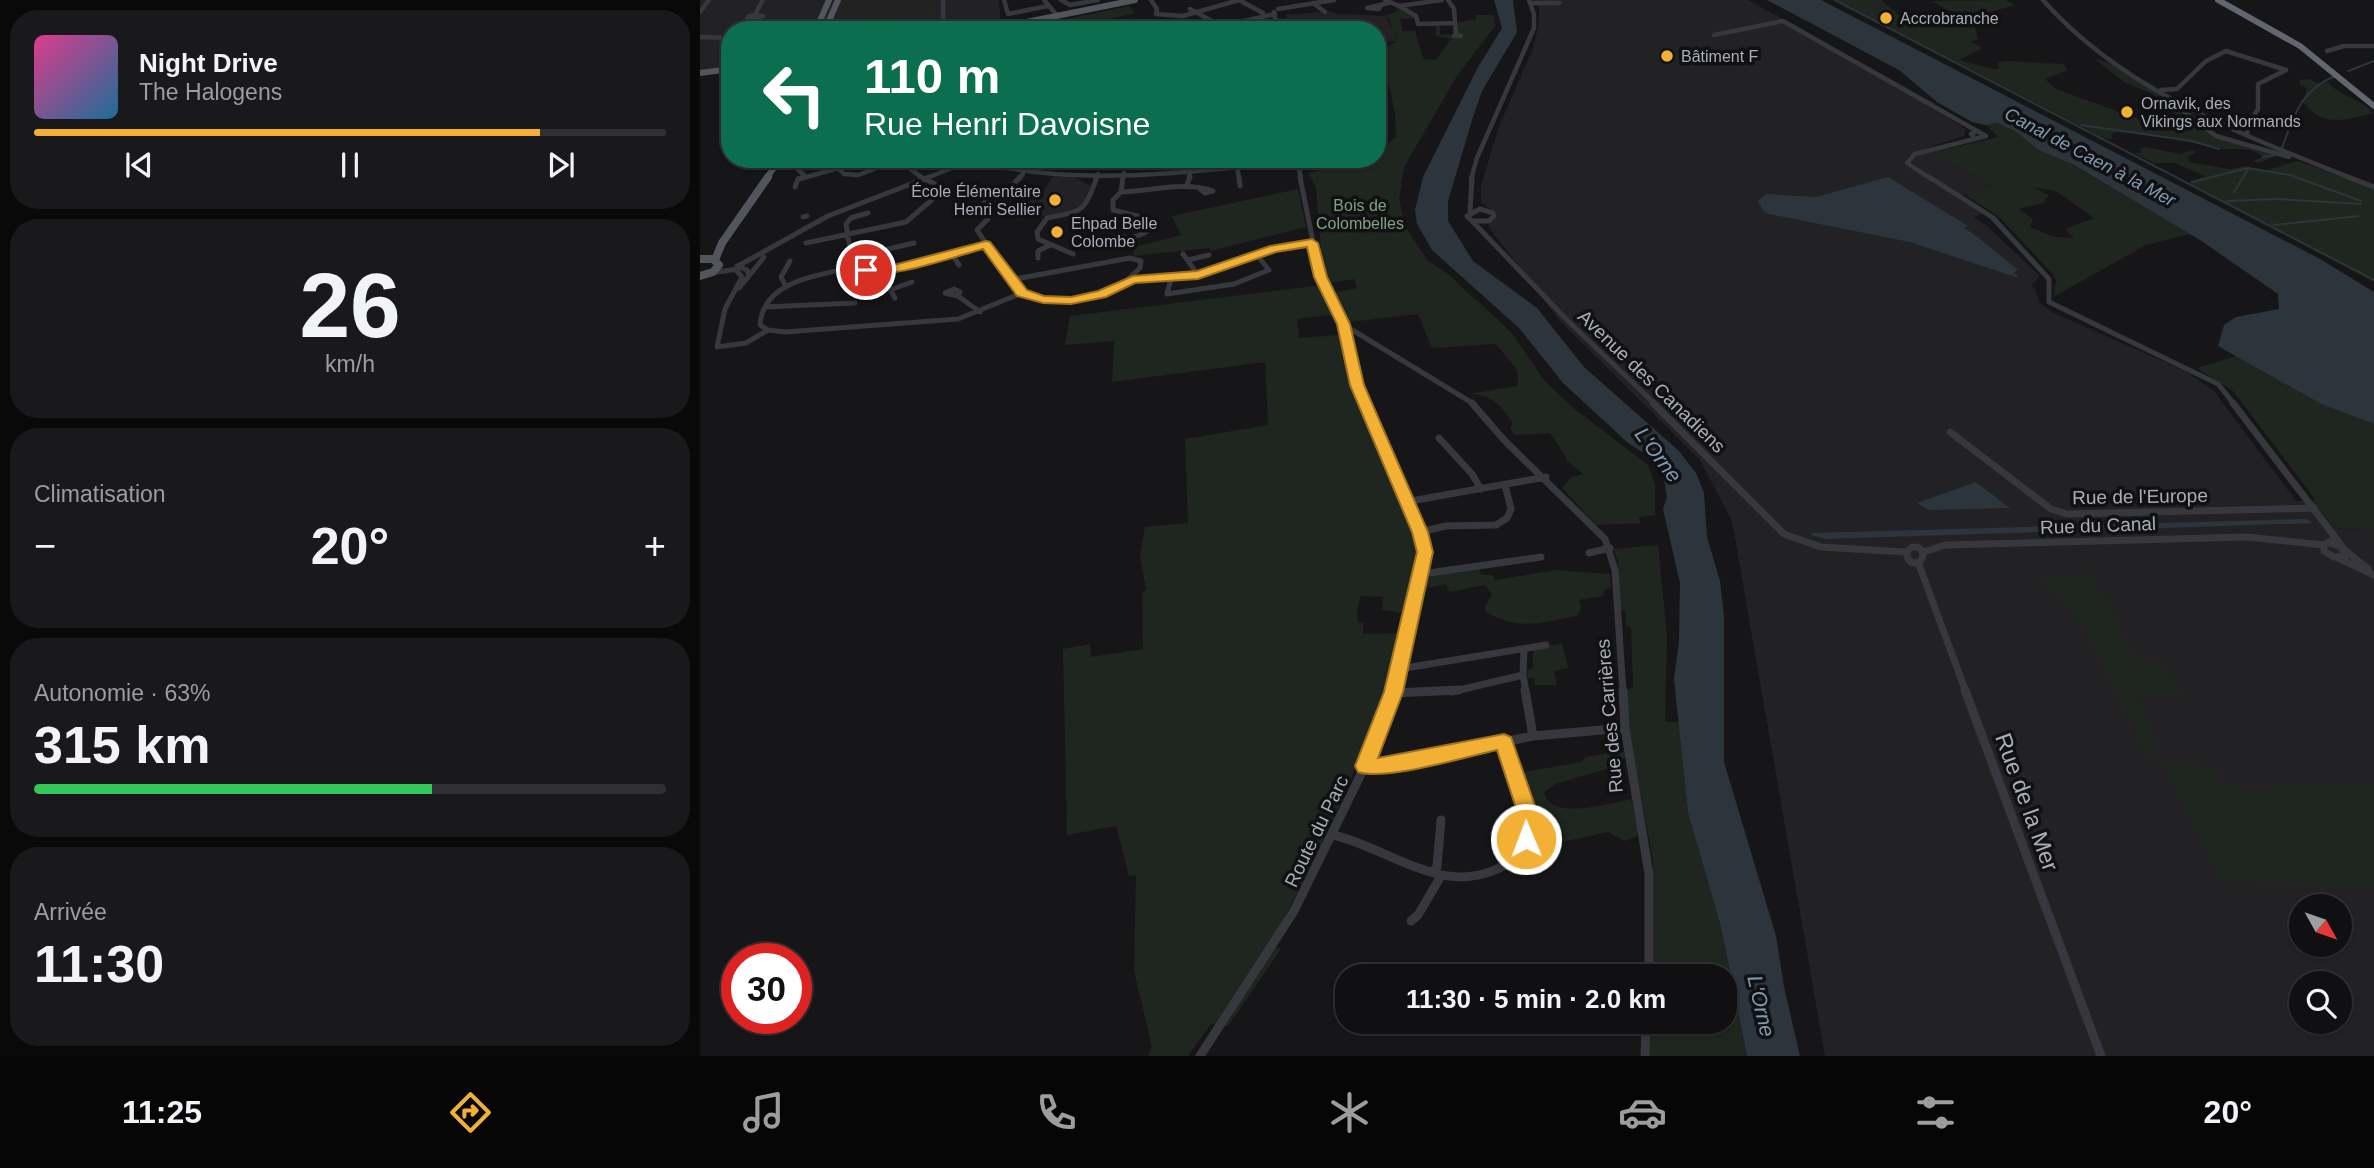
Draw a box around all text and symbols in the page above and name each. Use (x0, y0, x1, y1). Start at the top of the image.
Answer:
marker: Accrobranche (1878, 10, 1894, 26)
place label: Accrobranche (1900, 10, 1999, 27)
text: Night Drive (139, 48, 278, 78)
marker: Bâtiment F (1659, 48, 1675, 64)
place label: Bâtiment F (1681, 48, 1759, 65)
icon: left (749, 49, 840, 140)
text: 110 m (864, 49, 1000, 103)
text: The Halogens (139, 79, 282, 105)
place label: Ornavik, des Vikings aux Normands (2141, 95, 2301, 130)
water label: Canal de Caen à la Mer (2001, 104, 2180, 211)
marker: Ornavik, des Vikings aux Normands (2119, 104, 2135, 120)
text: Rue Henri Davoisne (864, 106, 1150, 142)
icon: previous (120, 146, 158, 184)
icon: pause (331, 146, 369, 184)
icon: next (542, 146, 580, 184)
place label: École Élémentaire Henri Sellier (911, 182, 1042, 218)
marker: École Élémentaire Henri Sellier (1047, 192, 1063, 208)
park label: Bois de Colombelles (1316, 197, 1404, 232)
place label: Ehpad Belle Colombe (1071, 215, 1157, 250)
marker: Ehpad Belle Colombe (1049, 224, 1065, 240)
pin (836, 240, 896, 300)
icon: arrive (847, 251, 885, 289)
text: 26 (299, 255, 401, 356)
street label: Avenue des Canadiens (1574, 306, 1729, 457)
text: km/h (325, 351, 375, 377)
water label: L'Orne (1630, 423, 1686, 487)
text: Climatisation (34, 481, 166, 507)
street label: Rue de l'Europe (2072, 485, 2208, 508)
street label: Rue du Canal (2040, 513, 2156, 538)
text: 20° (311, 517, 389, 575)
text: − (34, 525, 56, 567)
text: + (644, 525, 666, 567)
street label: Rue des Carrières (1592, 638, 1627, 794)
text: Autonomie · 63% (34, 680, 210, 706)
text: 315 km (34, 716, 210, 774)
street label: Rue de la Mer (1990, 730, 2064, 875)
street label: Route du Parc (1280, 772, 1353, 890)
position arrow (1489, 802, 1563, 876)
north arrow (2289, 894, 2352, 957)
map controls (2289, 894, 2352, 1034)
text: Arrivée (34, 899, 107, 925)
text: 11:30 (34, 935, 164, 993)
speed limit sign: 30 (721, 943, 812, 1034)
button: search (2289, 971, 2352, 1034)
water label: L'Orne (1743, 973, 1780, 1039)
text: 11:30 · 5 min · 2.0 km (1406, 984, 1666, 1014)
icon: directions (446, 1088, 495, 1137)
icon: music (739, 1088, 788, 1137)
icon: phone (1032, 1088, 1081, 1137)
icon: climate (1325, 1088, 1374, 1137)
icon: car (1618, 1088, 1667, 1137)
icon: filters (1911, 1088, 1960, 1137)
text: 11:25 (122, 1094, 202, 1130)
text: 20° (2204, 1094, 2252, 1130)

